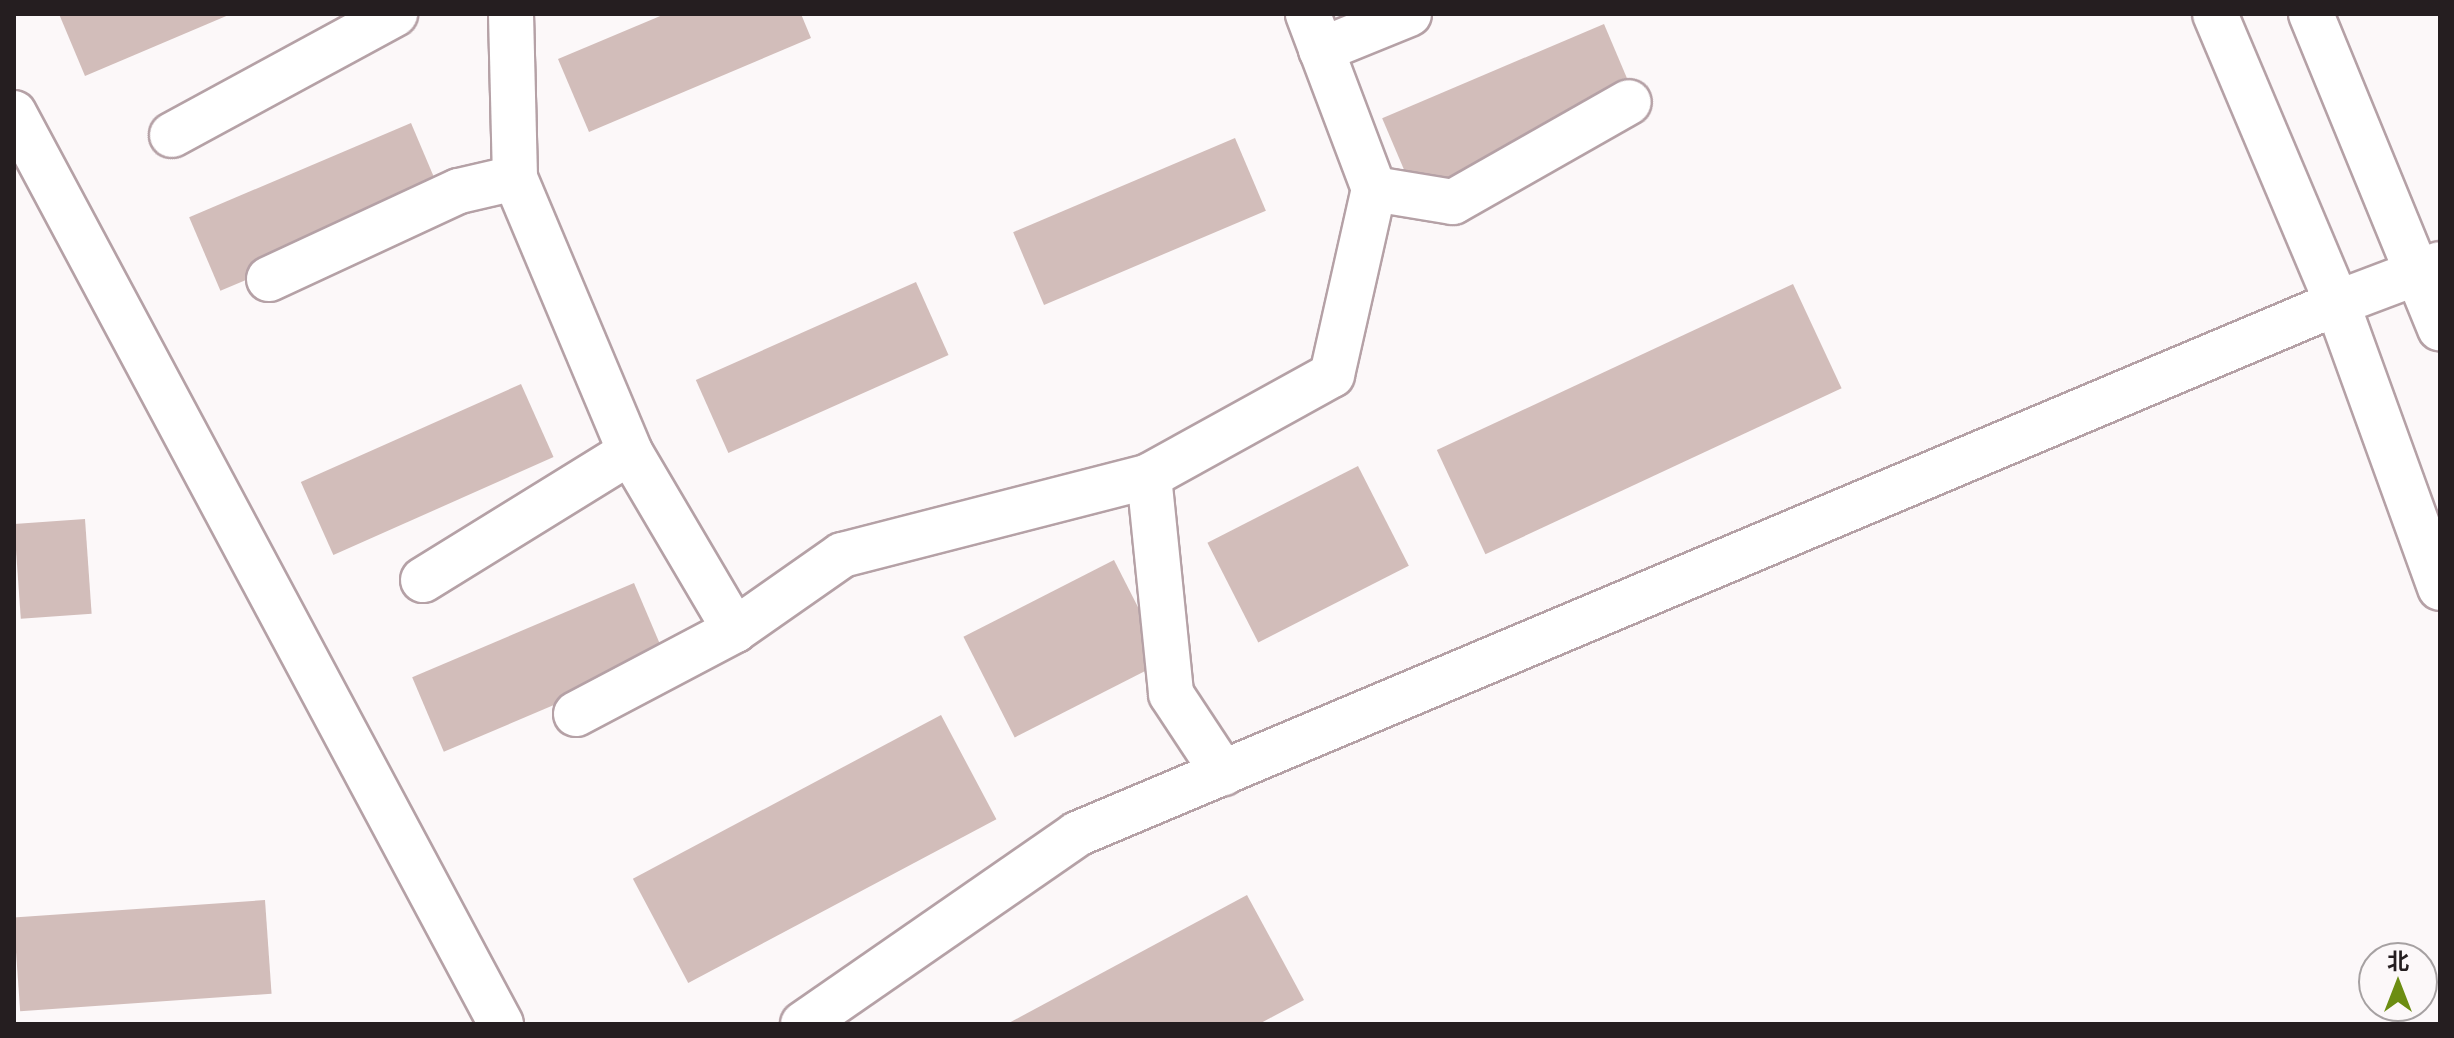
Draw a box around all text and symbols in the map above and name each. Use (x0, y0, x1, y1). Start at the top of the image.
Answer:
north arrow (2358, 942, 2438, 1022)
text: 北 (2387, 947, 2409, 973)

